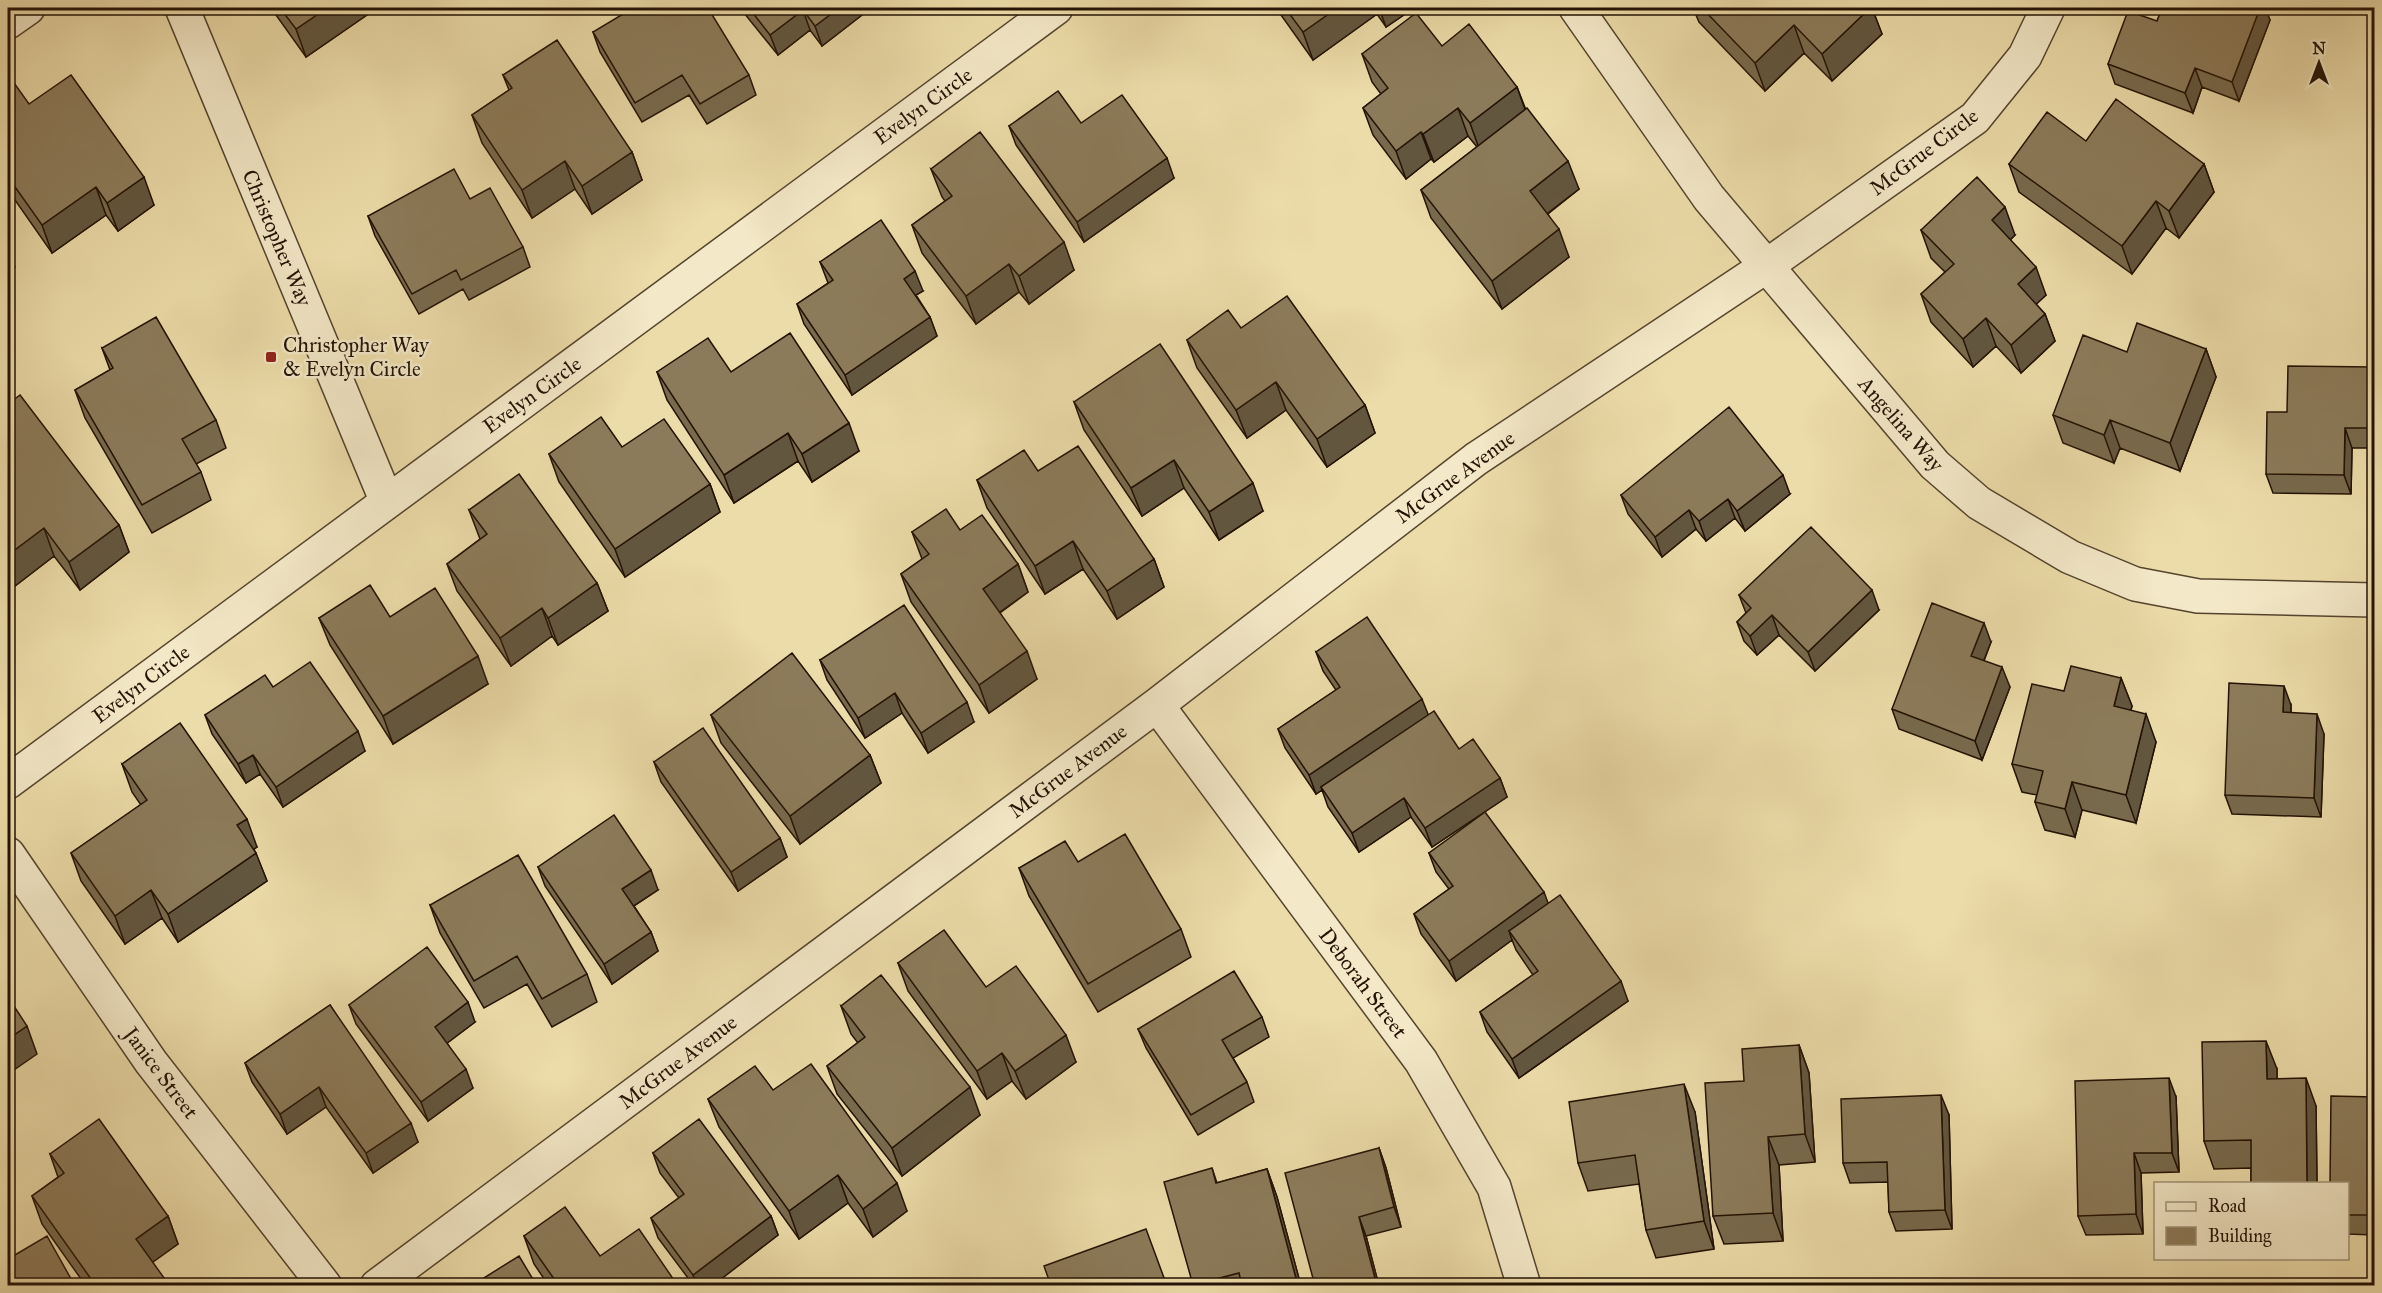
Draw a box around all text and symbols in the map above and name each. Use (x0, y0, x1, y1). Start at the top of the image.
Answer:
north arrow (2289, 33, 2349, 93)
text: N (2312, 39, 2326, 58)
street label: Evelyn Circle (869, 61, 977, 150)
street label: McGrue Circle (1865, 103, 1984, 201)
street label: Christopher Way (237, 166, 318, 311)
place label: Christopher Way & Evelyn Circle (283, 332, 430, 382)
marker: Christopher Way & Evelyn Circle (264, 350, 278, 364)
street label: Evelyn Circle (478, 350, 586, 439)
street label: Angelina Way (1852, 370, 1950, 478)
street label: McGrue Avenue (1390, 425, 1520, 529)
street label: Evelyn Circle (87, 639, 195, 729)
street label: McGrue Avenue (1004, 718, 1132, 824)
street label: Deborah Street (1313, 923, 1413, 1044)
street label: McGrue Avenue (614, 1009, 742, 1115)
street label: Janice Street (117, 1020, 204, 1124)
legend (2154, 1182, 2349, 1260)
text: Road (2208, 1195, 2246, 1217)
text: Building (2208, 1225, 2272, 1248)

